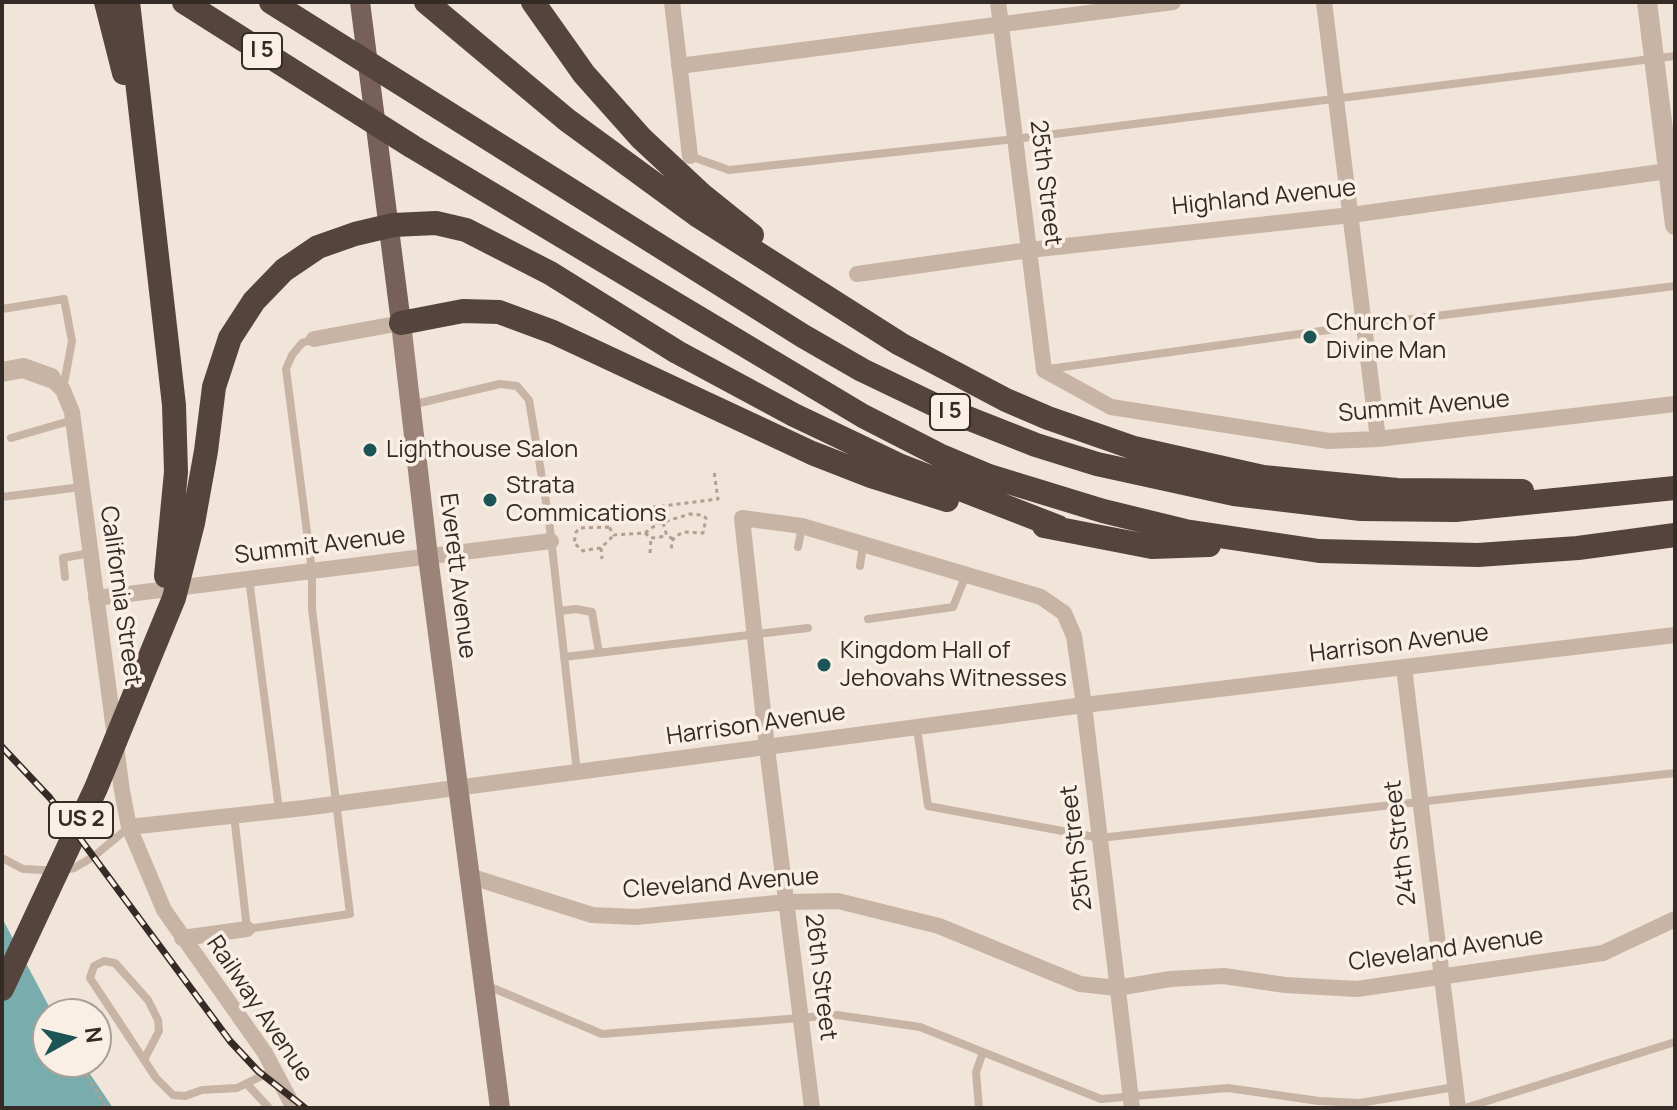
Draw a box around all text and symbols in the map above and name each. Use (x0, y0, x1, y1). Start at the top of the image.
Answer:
road number: I 5 (242, 33, 282, 69)
street label: 25th Street (1023, 118, 1067, 248)
street label: Highland Avenue (1171, 174, 1357, 222)
place label: Church of Divine Man (1326, 309, 1446, 365)
marker: Church of Divine Man (1301, 328, 1319, 346)
street label: Summit Avenue (1337, 385, 1511, 429)
road number: I 5 (930, 394, 970, 430)
place label: Lighthouse Salon (386, 436, 578, 464)
marker: Lighthouse Salon (361, 441, 379, 459)
place label: Strata Commications (506, 472, 666, 528)
marker: Strata Commications (481, 491, 499, 509)
street label: Everett Avenue (433, 492, 481, 660)
street label: California Street (93, 504, 147, 688)
street label: Summit Avenue (233, 521, 407, 571)
street label: Harrison Avenue (1308, 619, 1490, 669)
place label: Kingdom Hall of Jehovahs Witnesses (840, 637, 1067, 693)
marker: Kingdom Hall of Jehovahs Witnesses (815, 656, 833, 674)
street label: Harrison Avenue (665, 698, 847, 752)
street label: 24th Street (1379, 778, 1423, 908)
street label: 25th Street (1055, 783, 1099, 913)
road number: US 2 (49, 802, 113, 838)
street label: Cleveland Avenue (622, 863, 820, 905)
street label: 26th Street (798, 912, 842, 1042)
street label: Cleveland Avenue (1347, 922, 1545, 978)
street label: Railway Avenue (200, 931, 318, 1087)
north arrow (32, 998, 112, 1078)
text: N (78, 1025, 110, 1045)

